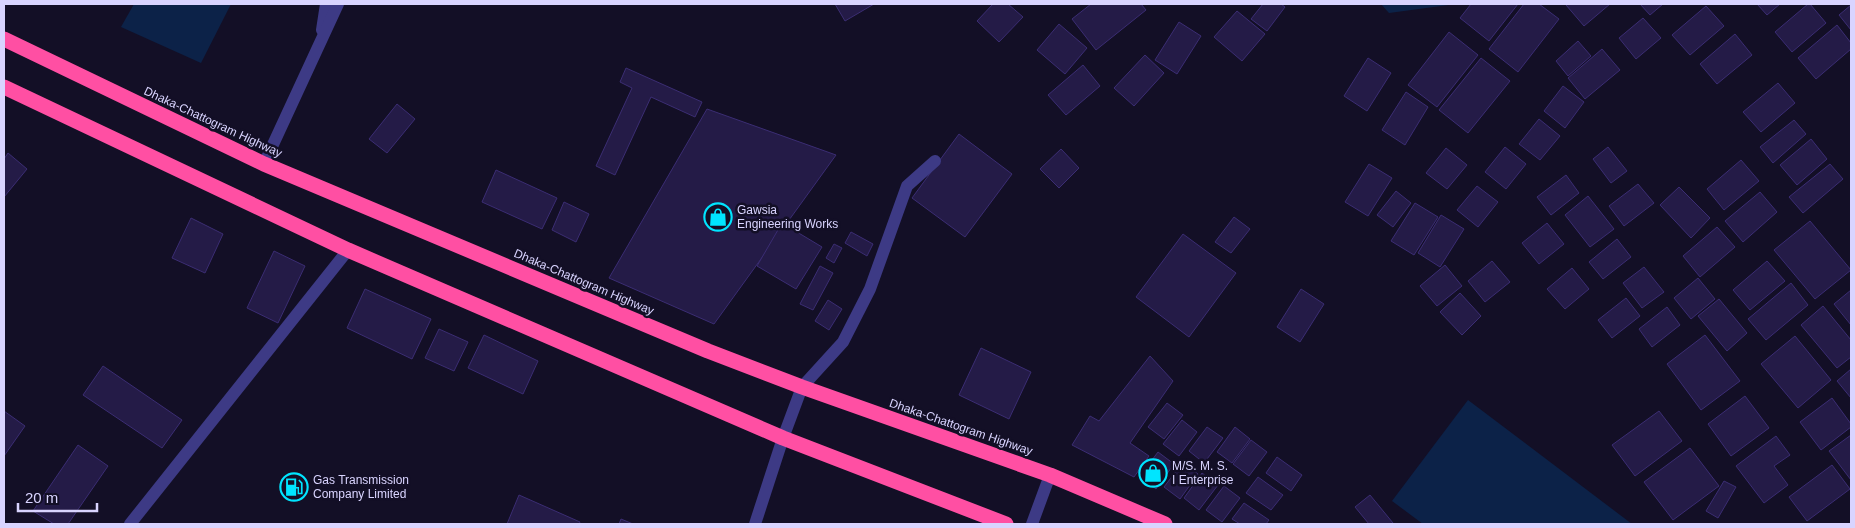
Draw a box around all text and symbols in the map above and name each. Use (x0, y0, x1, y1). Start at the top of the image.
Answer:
street label: Dhaka-Chattogram Highway (142, 84, 284, 160)
shop icon: Gawsia Engineering Works (703, 202, 733, 232)
place label: Gawsia Engineering Works (737, 203, 838, 231)
street label: Dhaka-Chattogram Highway (512, 246, 656, 318)
street label: Dhaka-Chattogram Highway (887, 396, 1035, 458)
shop icon: M/S. M. S. I Enterprise (1138, 458, 1168, 488)
place label: M/S. M. S. I Enterprise (1172, 459, 1234, 487)
fuel station icon: Gas Transmission Company Limited (279, 472, 309, 502)
place label: Gas Transmission Company Limited (313, 473, 409, 501)
scale bar (18, 480, 96, 512)
text: 20 m (25, 489, 58, 506)

